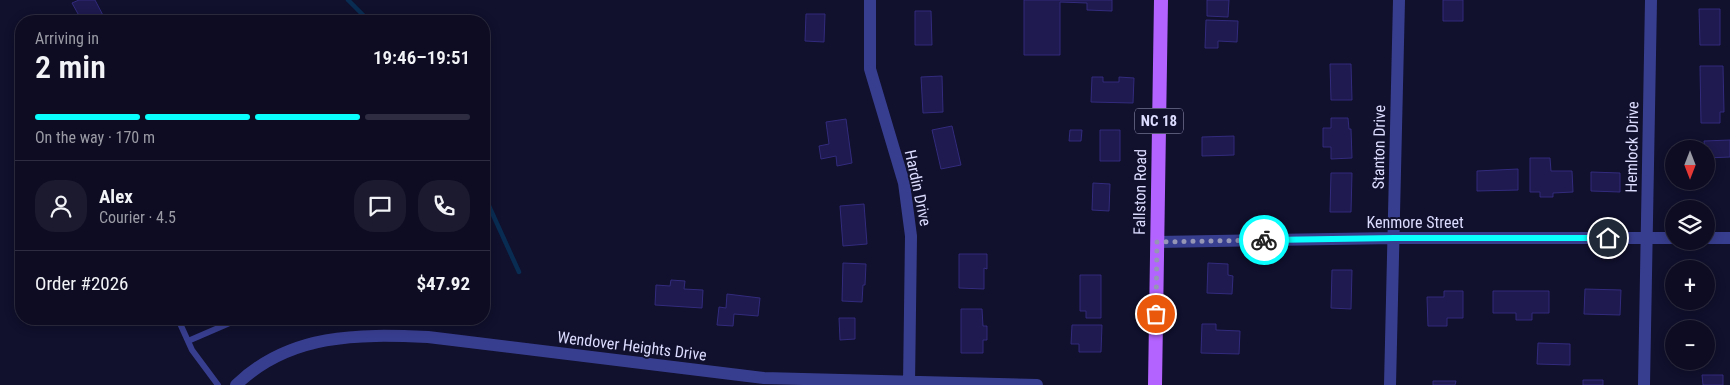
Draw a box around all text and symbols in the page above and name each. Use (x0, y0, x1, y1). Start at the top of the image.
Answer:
text: Arriving in (35, 29, 99, 48)
text: 19:46–19:51 (373, 46, 470, 69)
text: 2 min (35, 48, 106, 86)
street label: Hemlock Drive (1622, 101, 1642, 193)
street label: Stanton Drive (1369, 105, 1389, 189)
road number: NC 18 (1135, 108, 1183, 134)
text: On the way · 170 m (35, 128, 155, 147)
north arrow (1665, 140, 1715, 190)
map controls (1665, 140, 1715, 370)
street label: Hardin Drive (901, 148, 935, 228)
street label: Fallston Road (1130, 149, 1150, 235)
button: person (35, 180, 87, 232)
button: chat (354, 180, 406, 232)
button: phone (418, 180, 470, 232)
text: Alex (99, 185, 133, 208)
button: layers (1665, 200, 1715, 250)
text: Courier · 4.5 (99, 208, 176, 227)
street label: Kenmore Street (1366, 213, 1464, 232)
courier (1239, 215, 1289, 265)
pin (1587, 217, 1629, 259)
icon: home (1594, 224, 1622, 252)
icon: bike (1250, 226, 1278, 254)
button: + (1665, 260, 1715, 310)
text: Order #2026 (35, 272, 128, 295)
text: $47.92 (416, 272, 470, 295)
pin (1135, 293, 1177, 335)
icon: bag (1142, 300, 1170, 328)
button: − (1665, 320, 1715, 370)
street label: Wendover Heights Drive (556, 327, 708, 365)

